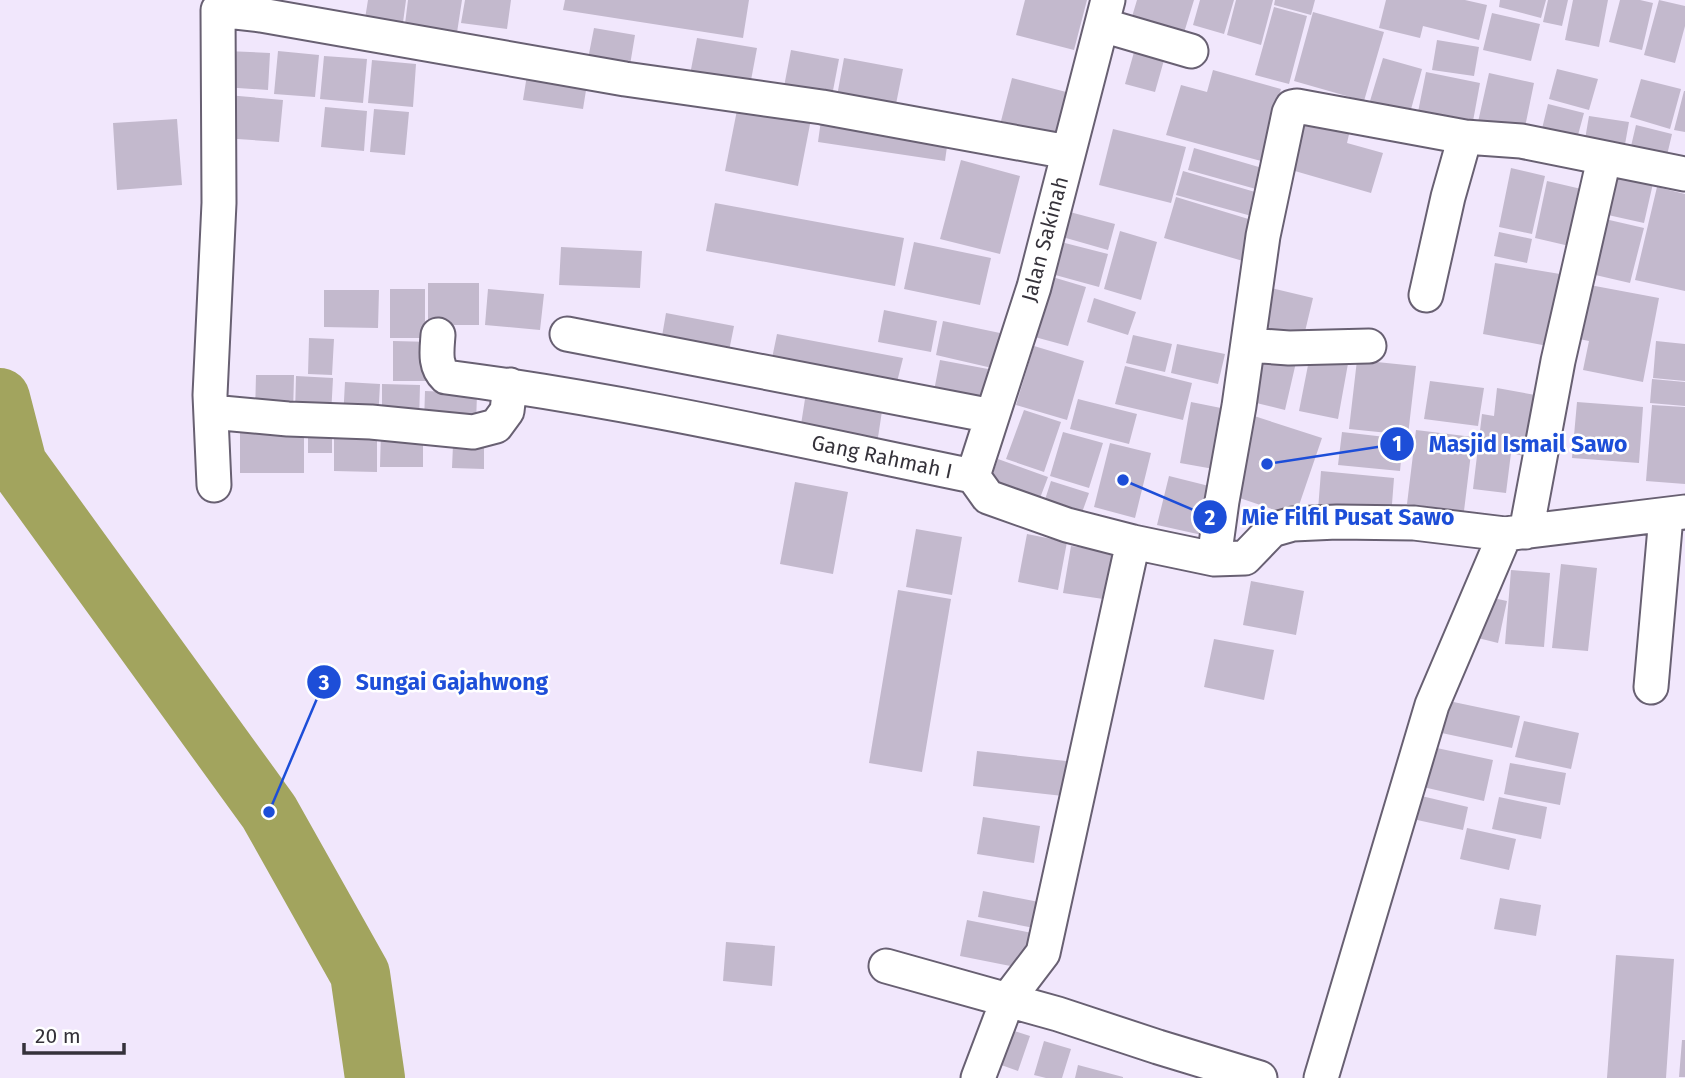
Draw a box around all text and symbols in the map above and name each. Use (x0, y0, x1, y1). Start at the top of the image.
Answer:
street label: Jalan Sakinah (1016, 174, 1074, 304)
callout: Masjid Ismail Sawo (1380, 422, 1641, 466)
street label: Gang Rahmah I (809, 429, 955, 485)
text: Masjid Ismail Sawo (1429, 430, 1627, 458)
text: 1 (1392, 431, 1402, 457)
callout: Mie Filfil Pusat Sawo (1193, 495, 1469, 539)
text: Mie Filfil Pusat Sawo (1241, 503, 1455, 531)
text: 2 (1205, 505, 1216, 531)
callout: Sungai Gajahwong (307, 660, 562, 704)
text: Sungai Gajahwong (356, 668, 549, 696)
text: 3 (318, 670, 330, 696)
scale bar (24, 1012, 124, 1056)
text: 20 m (35, 1023, 81, 1049)

